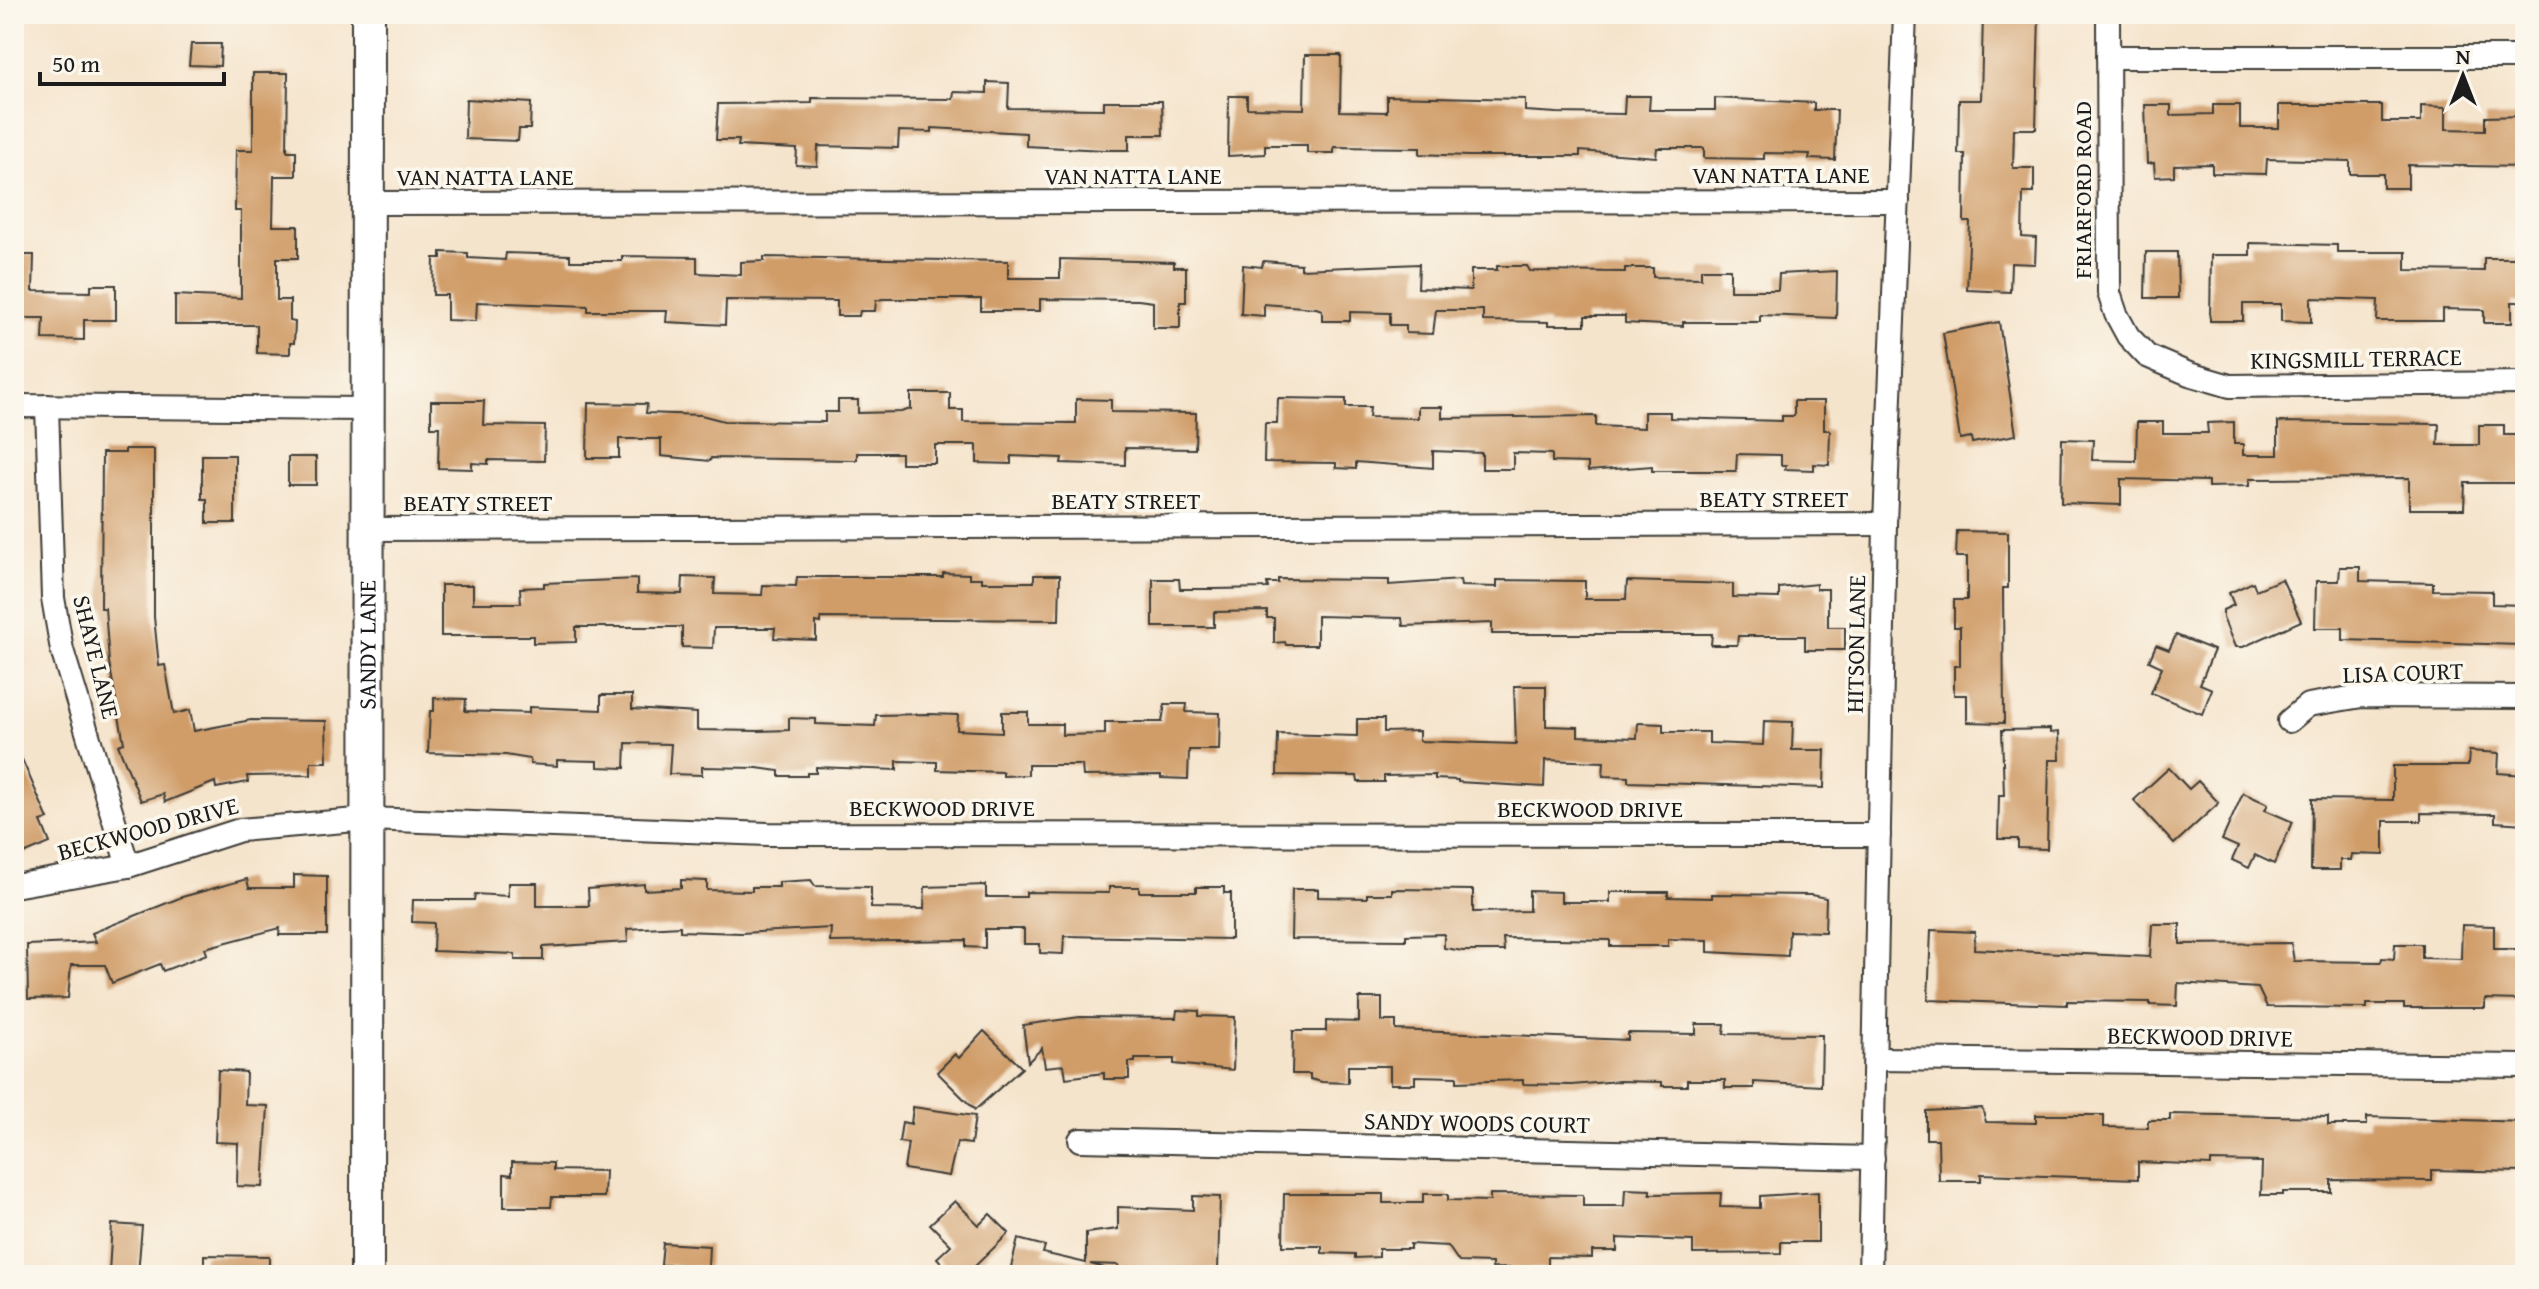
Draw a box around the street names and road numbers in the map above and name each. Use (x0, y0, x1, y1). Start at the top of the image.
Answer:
street label: FRIARFORD ROAD (2065, 101, 2100, 279)
street label: VAN NATTA LANE (1692, 157, 1870, 192)
street label: VAN NATTA LANE (1044, 158, 1222, 193)
street label: VAN NATTA LANE (396, 159, 574, 194)
street label: KINGSMILL TERRACE (2250, 339, 2462, 378)
street label: BEATY STREET (1699, 481, 1849, 516)
street label: BEATY STREET (1051, 483, 1201, 518)
street label: BEATY STREET (403, 485, 553, 520)
street label: HITSON LANE (1837, 575, 1874, 713)
street label: SANDY LANE (349, 580, 385, 710)
street label: SHAYE LANE (64, 592, 129, 722)
street label: LISA COURT (2342, 653, 2464, 692)
street label: BECKWOOD DRIVE (54, 788, 242, 869)
street label: BECKWOOD DRIVE (849, 790, 1035, 825)
street label: BECKWOOD DRIVE (1497, 791, 1683, 826)
street label: BECKWOOD DRIVE (2107, 1017, 2293, 1056)
street label: SANDY WOODS COURT (1364, 1103, 1591, 1142)

